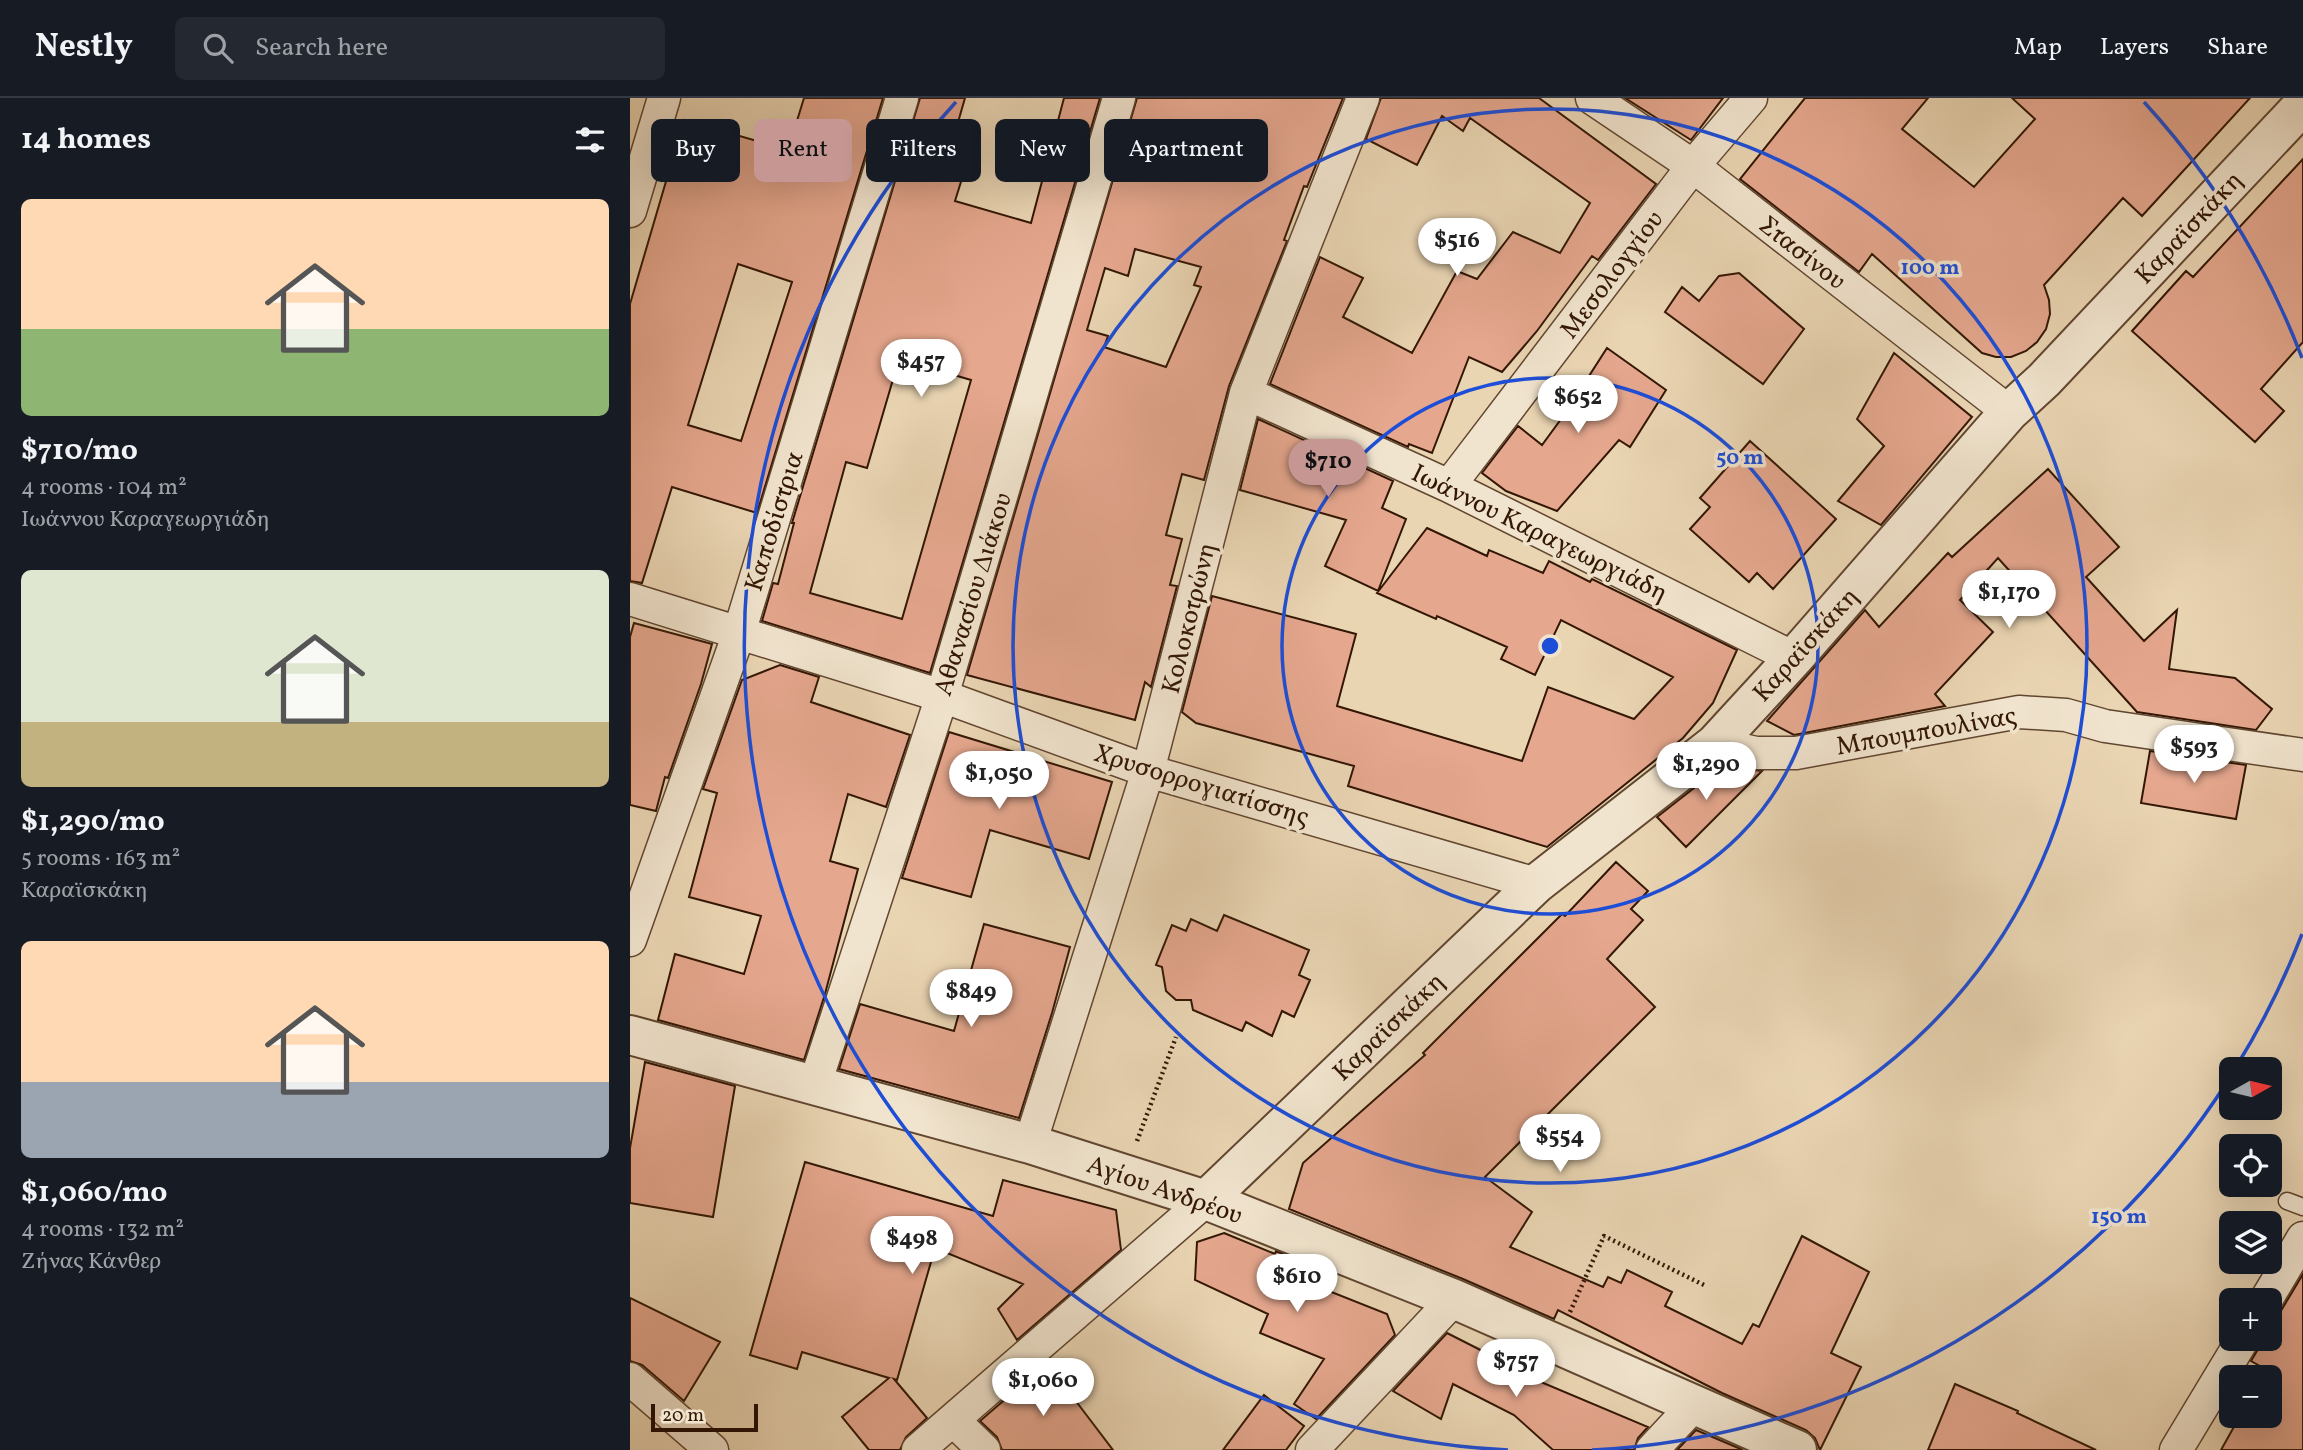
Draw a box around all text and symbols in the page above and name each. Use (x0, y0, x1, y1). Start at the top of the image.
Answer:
search box (175, 17, 665, 80)
text: Nestly (35, 25, 133, 71)
icon: search (199, 29, 237, 67)
text: Search here (255, 30, 388, 66)
text: Map (2014, 31, 2062, 65)
text: Layers (2100, 31, 2169, 65)
text: Share (2207, 31, 2268, 65)
text: 14 homes (21, 119, 151, 161)
chip: Buy (651, 119, 740, 182)
chip: Rent (754, 119, 852, 182)
chip: Filters (866, 119, 981, 182)
chip: New (995, 119, 1090, 182)
chip: Apartment (1104, 119, 1268, 182)
icon: filters (571, 121, 609, 159)
street label: Καραϊσκάκη (2127, 164, 2251, 293)
street label: Μεσολογγίου (1552, 204, 1673, 347)
street label: Στασίνου (1751, 208, 1853, 299)
pin: $516 (1416, 218, 1498, 278)
text: $516 (1434, 225, 1480, 257)
icon: home (252, 245, 378, 371)
text: 100 m (1900, 254, 1960, 283)
pin: $457 (880, 340, 962, 399)
text: $457 (897, 346, 945, 378)
pin: $652 (1537, 376, 1619, 435)
text: $652 (1554, 382, 1602, 414)
text: $710/mo (21, 430, 138, 472)
pin: $710 (1287, 440, 1369, 499)
text: 50 m (1716, 444, 1764, 473)
text: $710 (1304, 446, 1352, 478)
street label: Καποδίστρια (737, 447, 813, 596)
street label: Ιωάννου Καραγεωργιάδη (1405, 456, 1673, 612)
text: 4 rooms · 104 m² (21, 472, 187, 504)
street label: Αθανασίου Διάκου (926, 489, 1022, 701)
text: Ιωάννου Καραγεωργιάδη (21, 504, 270, 536)
street label: Κολοκοτρώνη (1154, 539, 1226, 698)
pin: $1,170 (1952, 570, 2066, 630)
text: $1,170 (1978, 577, 2040, 609)
street label: Καραϊσκάκη (1745, 580, 1868, 711)
icon: home (252, 616, 378, 742)
centre of rings (1538, 634, 1562, 658)
street label: Μπουμπουλίνας (1833, 698, 2019, 766)
pin: $593 (2153, 726, 2235, 785)
text: $593 (2170, 732, 2218, 764)
street label: Χρυσορρογιατίσσης (1089, 736, 1314, 836)
pin: $1,290 (1649, 742, 1763, 802)
text: $1,290 (1672, 749, 1740, 781)
pin: $1,050 (942, 752, 1056, 811)
text: $1,050 (965, 758, 1033, 790)
text: $1,290/mo (21, 801, 165, 843)
text: 5 rooms · 163 m² (21, 843, 180, 875)
text: Καραϊσκάκη (21, 875, 148, 907)
street label: Καραϊσκάκη (1325, 965, 1453, 1090)
pin: $849 (930, 970, 1012, 1029)
text: $849 (946, 976, 996, 1008)
icon: home (252, 987, 378, 1113)
north arrow (2219, 1057, 2282, 1120)
map controls (2219, 1057, 2282, 1428)
pin: $554 (1519, 1114, 1601, 1174)
text: $554 (1536, 1121, 1584, 1153)
button: locate (2219, 1134, 2282, 1197)
street label: Αγίου Ανδρέου (1082, 1147, 1247, 1234)
text: $1,060/mo (21, 1172, 168, 1214)
text: 150 m (2091, 1203, 2147, 1232)
button: layers (2219, 1211, 2282, 1274)
text: 4 rooms · 132 m² (21, 1214, 184, 1246)
pin: $498 (871, 1216, 953, 1276)
text: $498 (886, 1223, 938, 1255)
text: Ζήνας Κάνθερ (21, 1246, 161, 1278)
pin: $610 (1256, 1254, 1338, 1314)
text: $610 (1273, 1261, 1321, 1293)
button: + (2219, 1288, 2282, 1351)
pin: $757 (1475, 1340, 1557, 1399)
text: $757 (1493, 1346, 1539, 1378)
pin: $1,060 (986, 1358, 1100, 1418)
text: $1,060 (1008, 1365, 1078, 1397)
button: − (2219, 1365, 2282, 1428)
scale bar (651, 1401, 758, 1433)
text: 20 m (662, 1403, 704, 1429)

